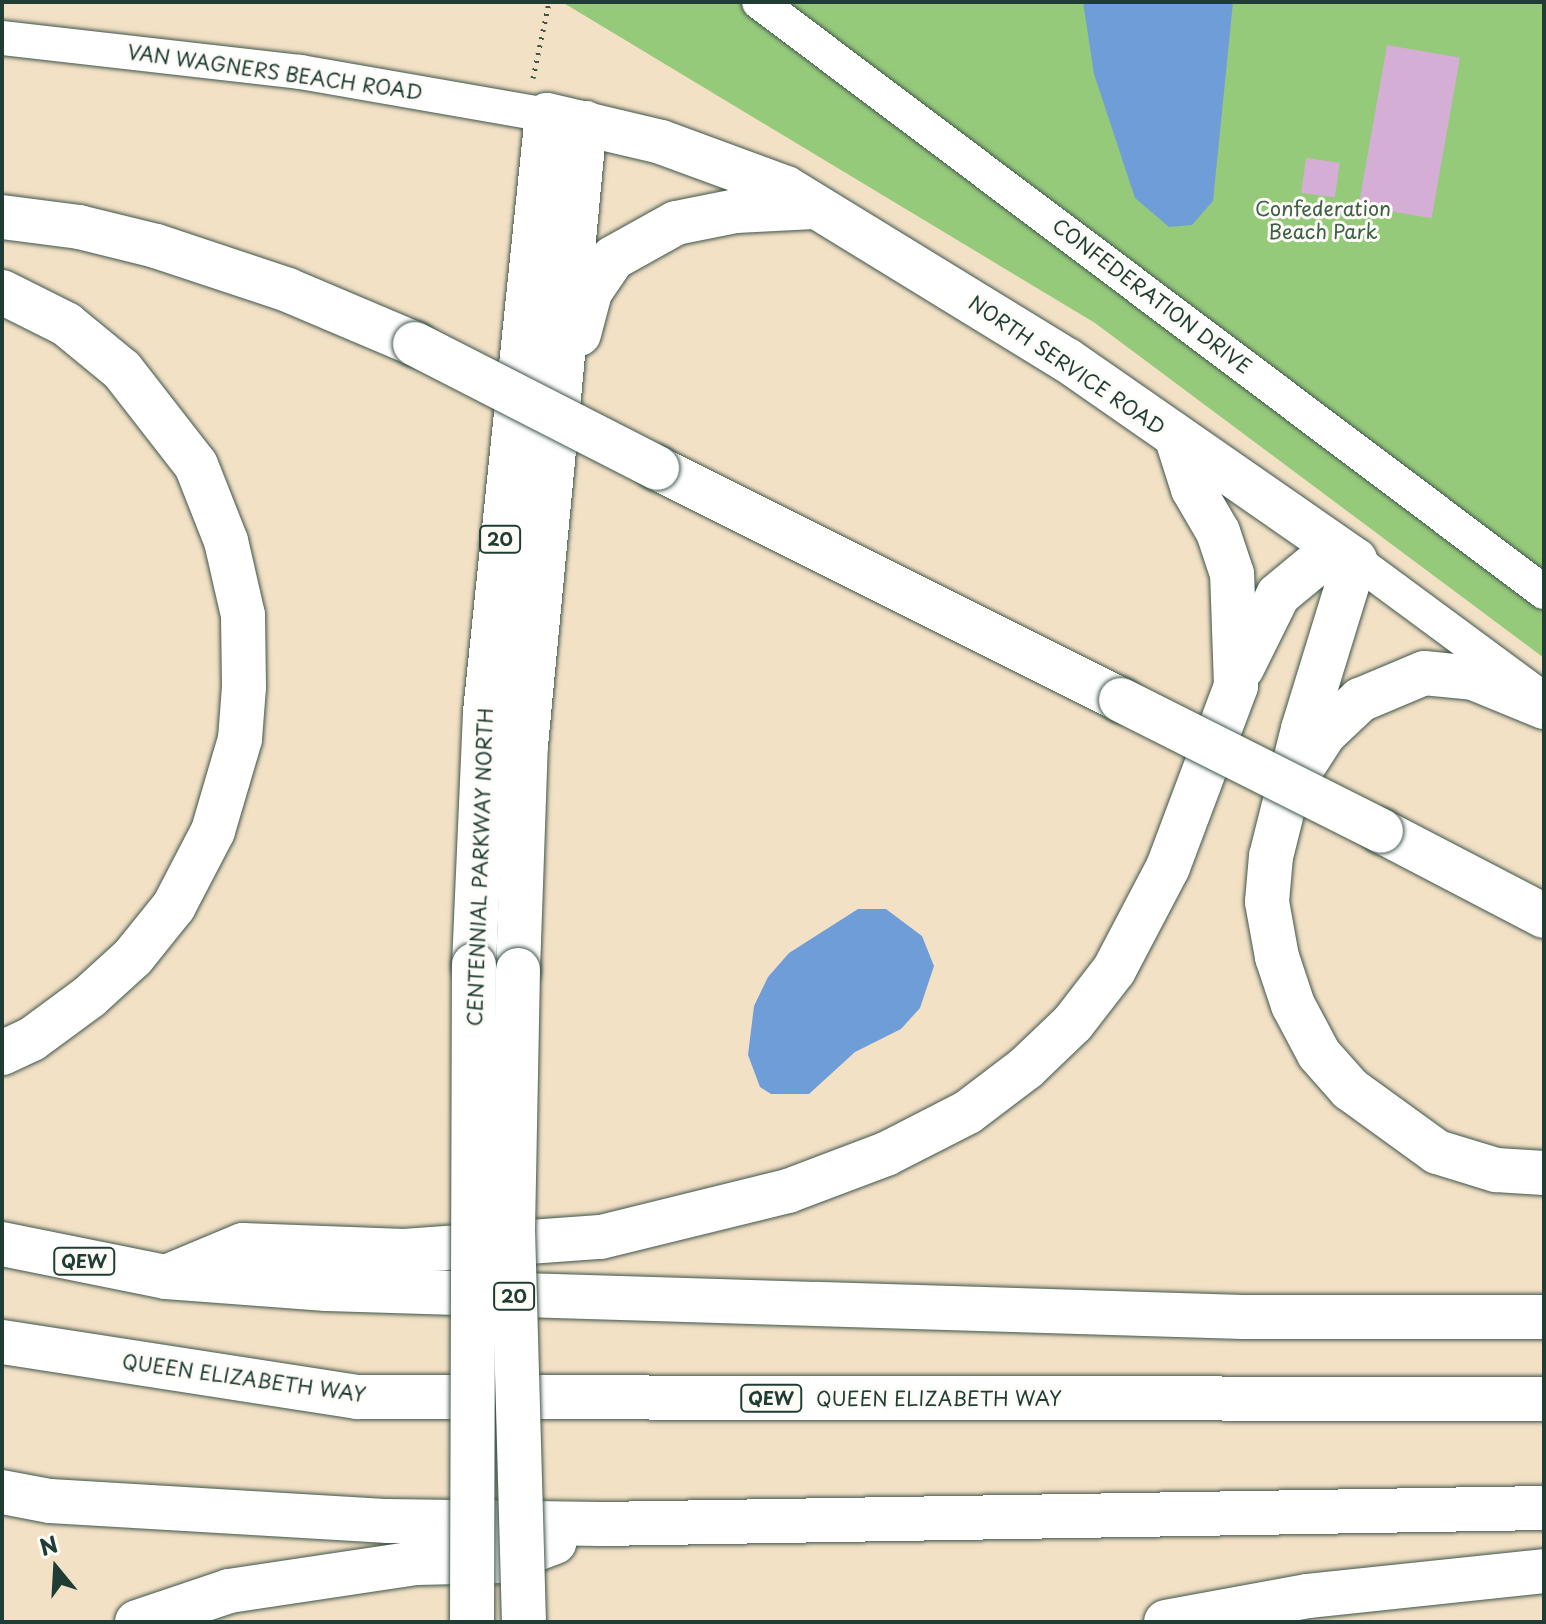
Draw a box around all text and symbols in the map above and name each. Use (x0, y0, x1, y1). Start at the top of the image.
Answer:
street label: VAN WAGNERS BEACH ROAD (124, 39, 426, 105)
park label: Confederation Beach Park (1255, 197, 1391, 244)
street label: CONFEDERATION DRIVE (1047, 213, 1257, 379)
street label: NORTH SERVICE ROAD (963, 290, 1171, 440)
road number: 20 (478, 525, 522, 553)
street label: CENTENNIAL PARKWAY NORTH (462, 708, 498, 1026)
road number: QEW (52, 1247, 116, 1275)
road number: 20 (492, 1282, 536, 1310)
street label: QUEEN ELIZABETH WAY (121, 1349, 367, 1407)
road number: QEW (739, 1384, 803, 1412)
street label: QUEEN ELIZABETH WAY (816, 1386, 1062, 1410)
text: N (35, 1526, 62, 1563)
north arrow (16, 1528, 96, 1608)

